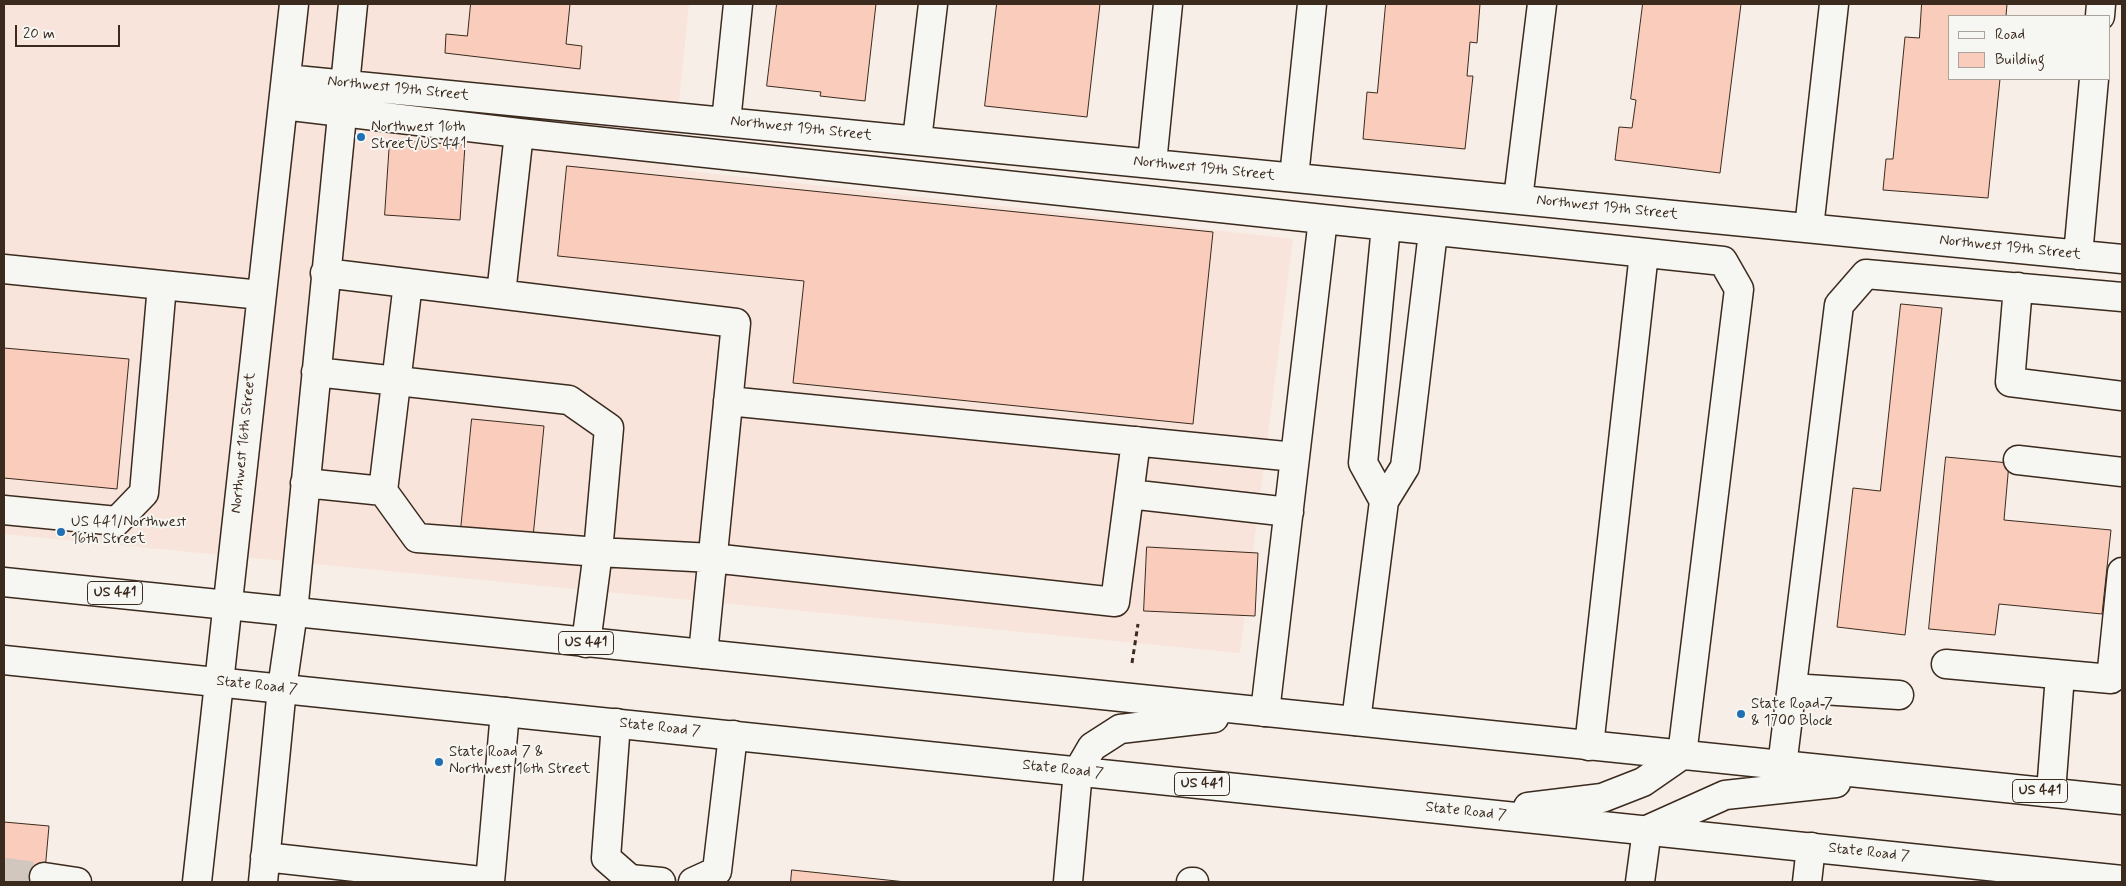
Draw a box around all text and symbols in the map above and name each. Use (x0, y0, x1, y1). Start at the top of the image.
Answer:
scale bar (18, 15, 122, 47)
legend (1948, 15, 2111, 80)
text: 20 m (23, 24, 55, 44)
text: Road (1995, 25, 2025, 45)
text: Building (1995, 50, 2045, 70)
street label: Northwest 19th Street (326, 73, 470, 105)
street label: Northwest 19th Street (729, 113, 873, 145)
place label: Northwest 16th Street/US 441 (371, 119, 466, 154)
marker: Northwest 16th Street/US 441 (355, 131, 367, 143)
street label: Northwest 19th Street (1132, 153, 1276, 185)
street label: Northwest 19th Street (1535, 192, 1679, 224)
street label: Northwest 19th Street (1938, 232, 2082, 264)
street label: Northwest 16th Street (228, 372, 260, 514)
place label: US 441/Northwest 16th Street (71, 514, 186, 549)
marker: US 441/Northwest 16th Street (55, 526, 67, 538)
road number: US 441 (88, 582, 142, 604)
road number: US 441 (558, 632, 614, 654)
street label: State Road 7 (215, 673, 299, 699)
place label: State Road 7 & 1700 Block (1751, 696, 1833, 731)
marker: State Road 7 & 1700 Block (1735, 708, 1747, 720)
street label: State Road 7 (618, 715, 702, 741)
place label: State Road 7 & Northwest 16th Street (449, 744, 591, 779)
marker: State Road 7 & Northwest 16th Street (433, 756, 445, 768)
street label: State Road 7 (1021, 757, 1105, 783)
road number: US 441 (1174, 772, 1230, 796)
road number: US 441 (2012, 779, 2068, 802)
street label: State Road 7 (1424, 799, 1508, 825)
street label: State Road 7 (1827, 840, 1911, 866)

